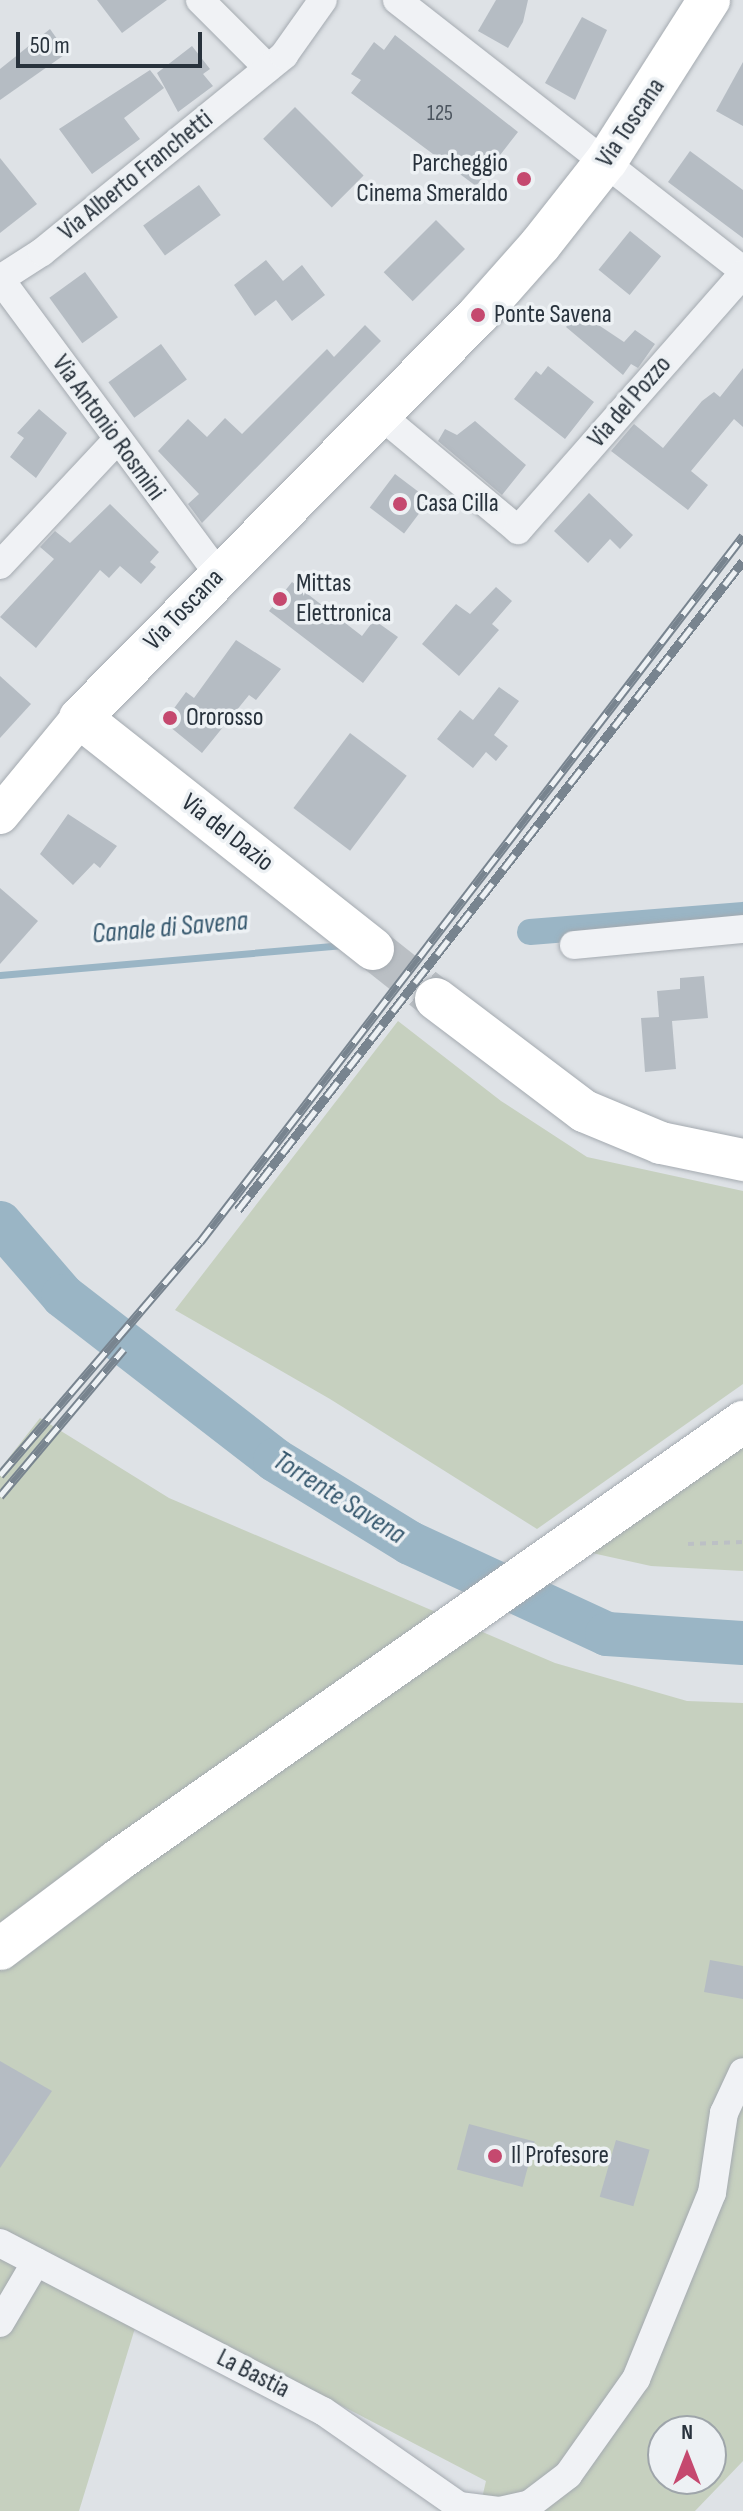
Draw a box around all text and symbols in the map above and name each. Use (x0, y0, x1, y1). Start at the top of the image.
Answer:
scale bar (20, 16, 206, 66)
text: 50 m (30, 31, 70, 60)
street label: Via Toscana (590, 72, 672, 174)
house number: 125 (427, 101, 453, 127)
street label: Via Alberto Franchetti (53, 104, 219, 248)
place label: Parcheggio Cinema Smeraldo (356, 148, 508, 210)
marker: Parcheggio Cinema Smeraldo (515, 170, 533, 188)
place label: Ponte Savena (494, 299, 612, 331)
marker: Ponte Savena (469, 306, 487, 324)
street label: Via Antonio Rosmini (45, 349, 171, 507)
street label: Via del Pozzo (582, 350, 678, 454)
place label: Casa Cilla (416, 488, 499, 520)
marker: Casa Cilla (391, 495, 409, 513)
street label: Via Toscana (138, 563, 230, 657)
place label: Mittas Elettronica (296, 568, 392, 630)
marker: Mittas Elettronica (271, 590, 289, 608)
place label: Ororosso (186, 702, 264, 734)
marker: Ororosso (161, 709, 179, 727)
street label: Via del Dazio (175, 787, 279, 879)
water label: Canale di Savena (91, 904, 249, 952)
water label: Torrente Savena (267, 1444, 411, 1552)
place label: Il Profesore (511, 2140, 609, 2172)
marker: Il Profesore (486, 2147, 504, 2165)
street label: La Bastia (211, 2343, 295, 2405)
north arrow (647, 2415, 727, 2495)
text: N (681, 2419, 693, 2446)

